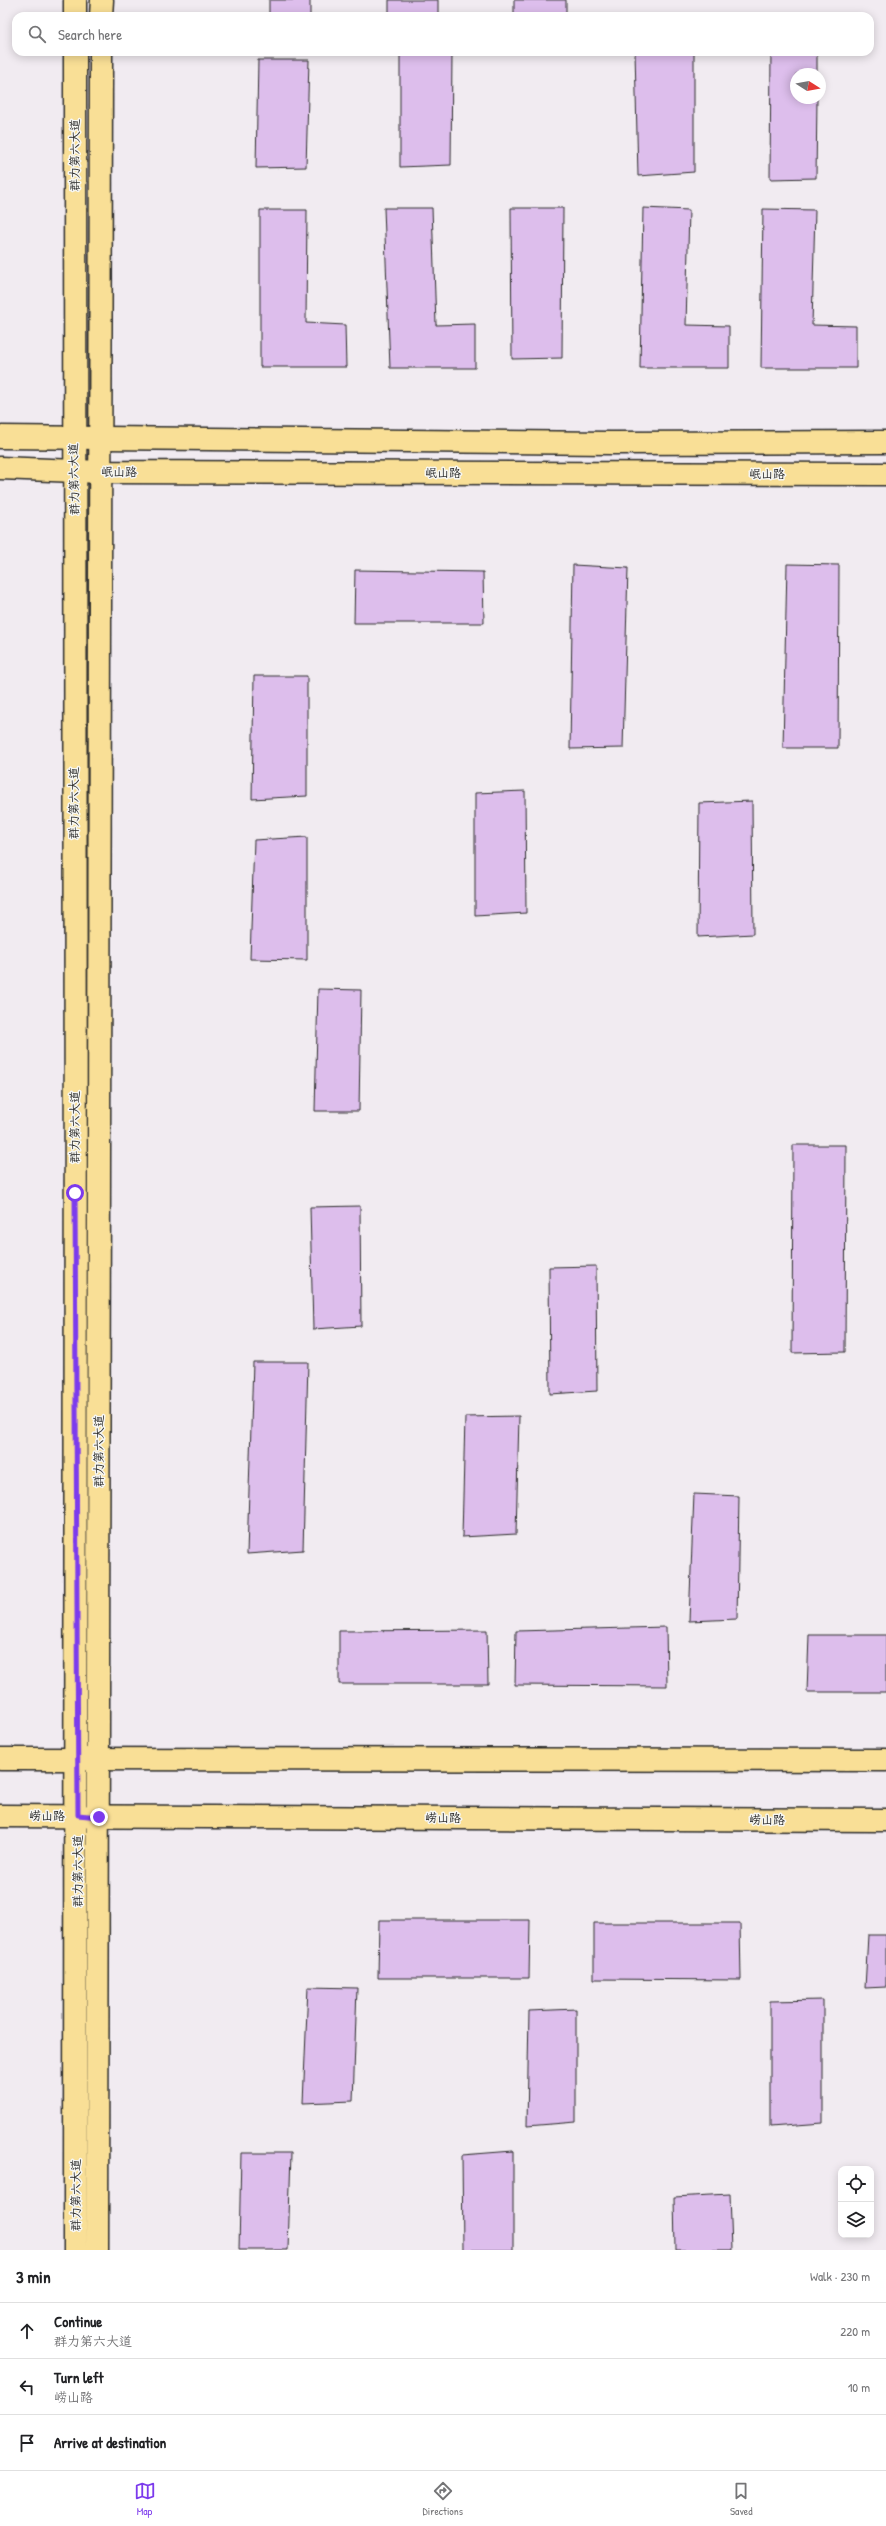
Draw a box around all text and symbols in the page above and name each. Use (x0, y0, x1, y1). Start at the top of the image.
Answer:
search box (12, 12, 874, 56)
icon: search (26, 23, 48, 45)
text: Search here (58, 24, 122, 45)
north arrow (790, 68, 826, 104)
street label: 群力第六大道 (66, 119, 83, 191)
street label: 群力第六大道 (64, 443, 83, 515)
street label: 岷山路 (101, 463, 137, 480)
street label: 岷山路 (425, 464, 461, 481)
street label: 岷山路 (749, 465, 785, 482)
street label: 群力第六大道 (65, 767, 82, 839)
street label: 群力第六大道 (66, 1091, 83, 1163)
route start (66, 1184, 84, 1202)
street label: 群力第六大道 (90, 1415, 107, 1487)
street label: 崂山路 (29, 1807, 65, 1824)
route end (90, 1808, 108, 1826)
street label: 崂山路 (425, 1809, 461, 1826)
street label: 崂山路 (749, 1811, 785, 1828)
street label: 群力第六大道 (69, 1835, 86, 1907)
street label: 群力第六大道 (67, 2159, 84, 2231)
map controls (838, 2166, 874, 2238)
button: locate (838, 2166, 874, 2202)
button: layers (838, 2202, 874, 2238)
text: 3 min (16, 2265, 51, 2288)
text: Walk · 230 m (810, 2267, 870, 2285)
text: Continue (54, 2311, 102, 2332)
icon: ahead (16, 2320, 38, 2342)
text: 220 m (840, 2322, 870, 2340)
text: 群力第六大道 (54, 2332, 132, 2350)
text: Turn left (54, 2367, 104, 2388)
icon: left (16, 2376, 38, 2398)
text: 10 m (848, 2378, 870, 2396)
text: 崂山路 (54, 2388, 93, 2406)
icon: arrive (16, 2432, 38, 2454)
text: Arrive at destination (54, 2432, 166, 2453)
tab: Map (134, 2480, 156, 2518)
tab: Directions (423, 2480, 463, 2518)
tab: Saved (730, 2480, 752, 2518)

